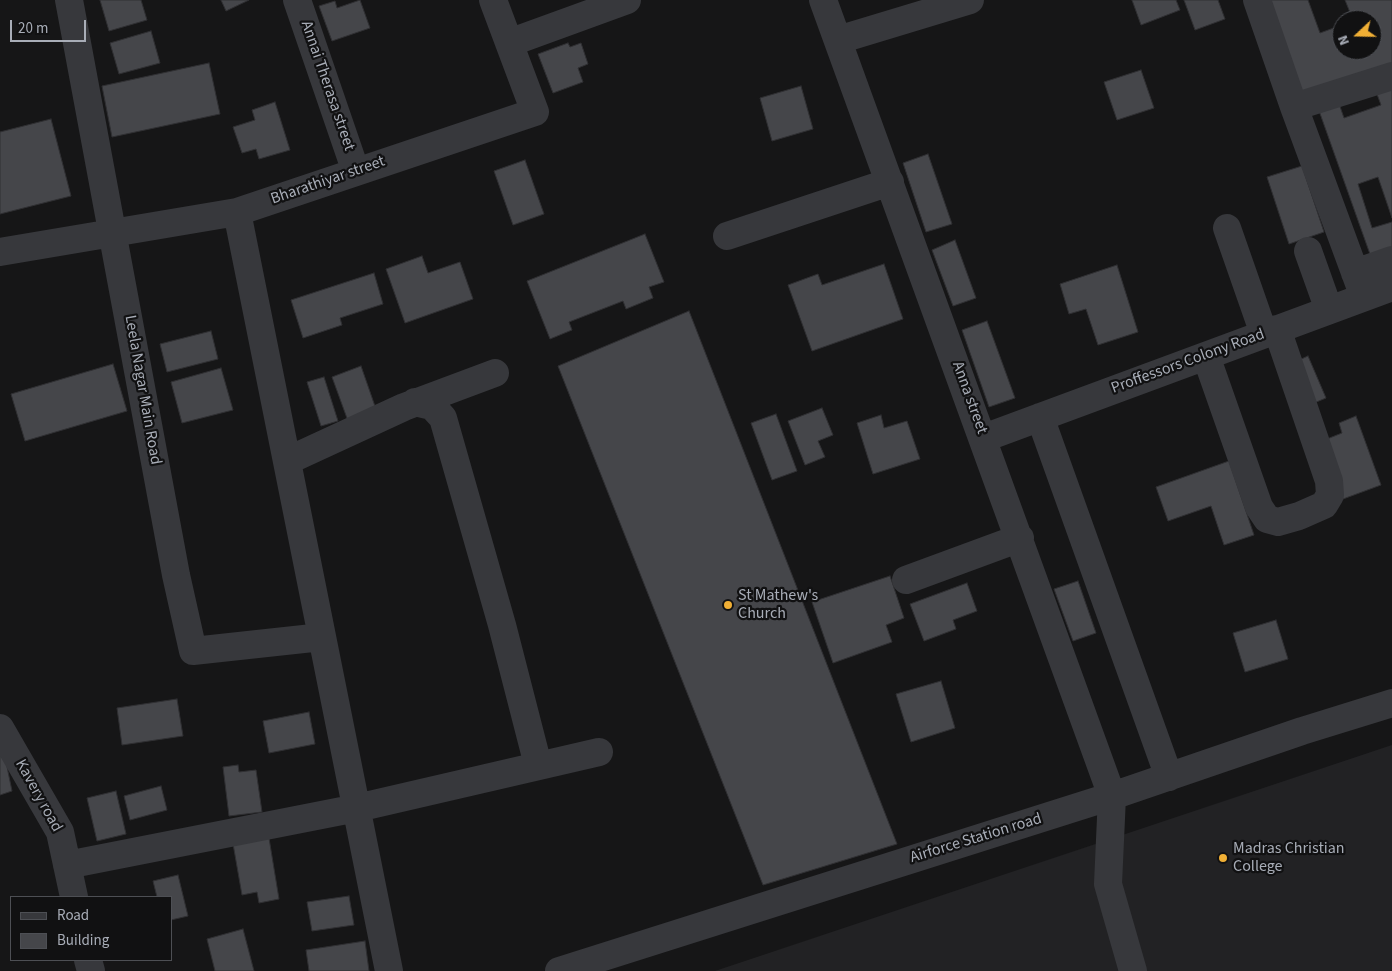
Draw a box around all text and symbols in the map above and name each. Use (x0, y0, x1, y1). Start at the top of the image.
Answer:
scale bar (12, 10, 89, 42)
north arrow (1332, 10, 1382, 60)
text: 20 m (18, 18, 48, 39)
street label: Annai Therasa street (296, 19, 358, 153)
text: N (1333, 32, 1355, 48)
street label: Bharathiyar street (268, 152, 388, 210)
street label: Leela Nagar Main Road (119, 314, 165, 466)
street label: Proffessors Colony Road (1109, 325, 1267, 399)
street label: Anna street (947, 359, 991, 437)
place label: St Mathew's Church (738, 586, 818, 624)
marker: St Mathew's Church (722, 599, 734, 611)
street label: Kavery road (10, 756, 66, 836)
street label: Airforce Station road (908, 810, 1044, 868)
place label: Madras Christian College (1233, 839, 1345, 877)
marker: Madras Christian College (1217, 852, 1229, 864)
legend (10, 896, 172, 961)
text: Road (57, 905, 89, 926)
text: Building (57, 930, 109, 951)

